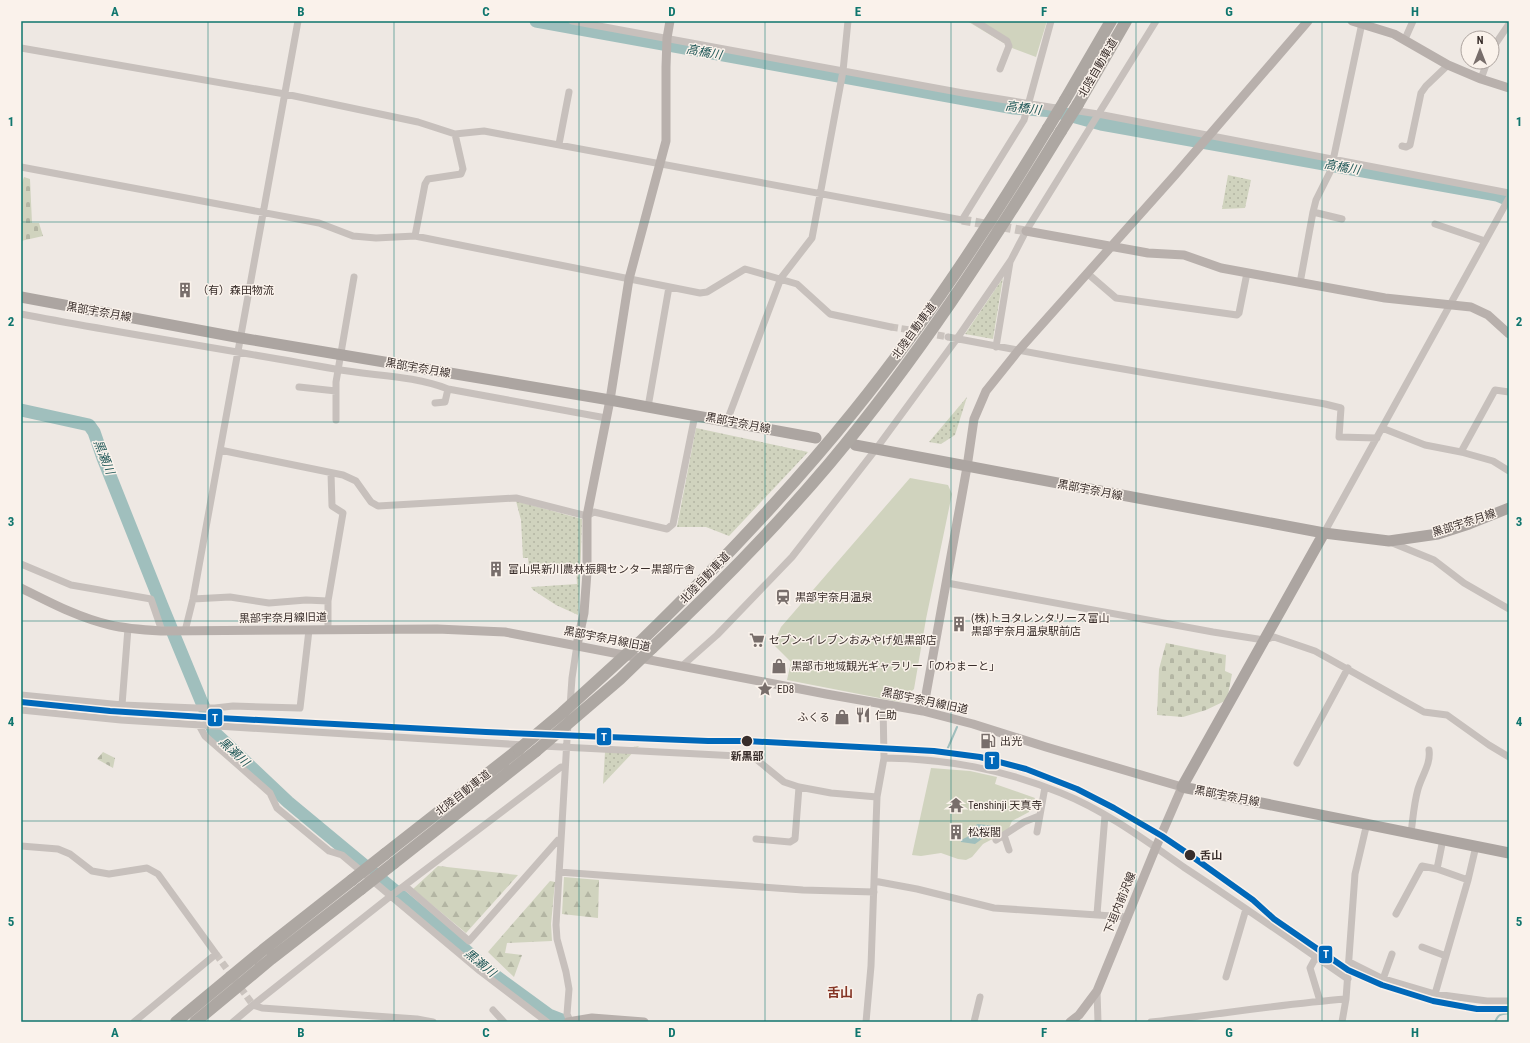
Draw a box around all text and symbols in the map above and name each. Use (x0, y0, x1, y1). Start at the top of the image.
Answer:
text: A (111, 4, 119, 19)
text: B (297, 4, 305, 19)
text: C (482, 4, 490, 19)
text: D (668, 4, 676, 19)
text: E (855, 4, 862, 19)
text: F (1041, 4, 1047, 19)
text: G (1225, 4, 1233, 19)
text: H (1411, 4, 1419, 19)
north arrow (1460, 30, 1500, 70)
text: N (1477, 34, 1484, 47)
street label: 北陸自動車道 (1076, 36, 1120, 100)
water label: 高橋川 (685, 42, 725, 62)
water label: 高橋川 (1004, 99, 1044, 117)
text: 1 (8, 114, 14, 129)
text: 1 (1516, 114, 1522, 129)
water label: 高橋川 (1323, 157, 1363, 177)
building icon: （有）森田物流 (176, 281, 194, 299)
place label: （有）森田物流 (197, 284, 274, 297)
street label: 黒部宇奈月線 (65, 300, 133, 324)
street label: 北陸自動車道 (889, 300, 939, 362)
text: 2 (8, 314, 15, 329)
text: 2 (1516, 314, 1523, 329)
street label: 黒部宇奈月線 (384, 356, 452, 380)
street label: 黒部宇奈月線 (704, 410, 772, 436)
water label: 黒瀬川 (91, 438, 118, 478)
street label: 黒部宇奈月線 (1056, 477, 1124, 503)
street label: 黒部宇奈月線 (1431, 507, 1497, 539)
text: 3 (8, 514, 14, 529)
text: 3 (1516, 514, 1522, 529)
street label: 北陸自動車道 (677, 550, 733, 606)
building icon: 富山県新川農林振興センター黒部庁舎 (487, 560, 505, 578)
place label: 富山県新川農林振興センター黒部庁舎 (508, 563, 695, 576)
station icon: 黒部宇奈月温泉 (774, 588, 792, 606)
place label: 黒部宇奈月温泉 (795, 591, 873, 604)
street label: 黒部宇奈月線旧道 (239, 611, 327, 625)
place label: (株)トヨタレンタリース富山 黒部宇奈月温泉駅前店 (971, 612, 1109, 638)
building icon: (株)トヨタレンタリース富山 黒部宇奈月温泉駅前店 (950, 615, 968, 633)
street label: 黒部宇奈月線旧道 (563, 624, 651, 654)
supermarket icon: セブン-イレブンおみやげ処黒部店 (748, 631, 766, 649)
place label: セブン-イレブンおみやげ処黒部店 (769, 634, 937, 647)
shop icon: 黒部市地域観光ギャラリー「のわまーと」 (770, 657, 788, 675)
place label: 黒部市地域観光ギャラリー「のわまーと」 (791, 660, 1000, 673)
place icon: ED8 (756, 680, 774, 698)
place label: ED8 (777, 683, 794, 696)
street label: 黒部宇奈月線旧道 (881, 685, 969, 717)
restaurant icon: 仁助 (854, 706, 872, 724)
line badge: T (207, 708, 223, 727)
shop icon: ふくる (833, 708, 851, 726)
place label: 仁助 (875, 709, 897, 722)
place label: ふくる (797, 711, 830, 724)
text: T (212, 712, 218, 725)
text: 4 (8, 714, 15, 729)
text: 4 (1516, 714, 1523, 729)
line badge: T (596, 727, 612, 746)
text: T (601, 731, 607, 744)
fuel station icon: 出光 (979, 732, 997, 750)
marker: 新黒部 (740, 734, 754, 748)
water label: 黒瀬川 (216, 735, 253, 771)
place label: 出光 (1000, 735, 1022, 748)
place label: 新黒部 (731, 750, 764, 763)
line badge: T (984, 751, 1000, 770)
text: T (989, 754, 995, 767)
street label: 北陸自動車道 (433, 768, 493, 818)
street label: 黒部宇奈月線 (1193, 783, 1261, 809)
temple icon: Tenshinji 天真寺 (947, 796, 965, 814)
place label: Tenshinji 天真寺 (968, 799, 1042, 812)
building icon: 松桜閣 (947, 823, 965, 841)
place label: 松桜閣 (968, 826, 1001, 839)
marker: 舌山 (1183, 848, 1197, 862)
place label: 舌山 (1200, 849, 1222, 862)
street label: 下垣内前沢線 (1102, 870, 1138, 936)
text: 5 (8, 914, 15, 929)
text: 5 (1516, 914, 1523, 929)
line badge: T (1318, 945, 1333, 964)
water label: 黒瀬川 (462, 946, 500, 981)
text: T (1323, 948, 1329, 961)
district label: 舌山 (827, 985, 853, 1000)
text: A (111, 1025, 119, 1040)
text: B (297, 1025, 305, 1040)
text: C (482, 1025, 490, 1040)
text: D (668, 1025, 676, 1040)
text: E (855, 1025, 862, 1040)
text: F (1041, 1025, 1047, 1040)
text: G (1225, 1025, 1233, 1040)
text: H (1411, 1025, 1419, 1040)

